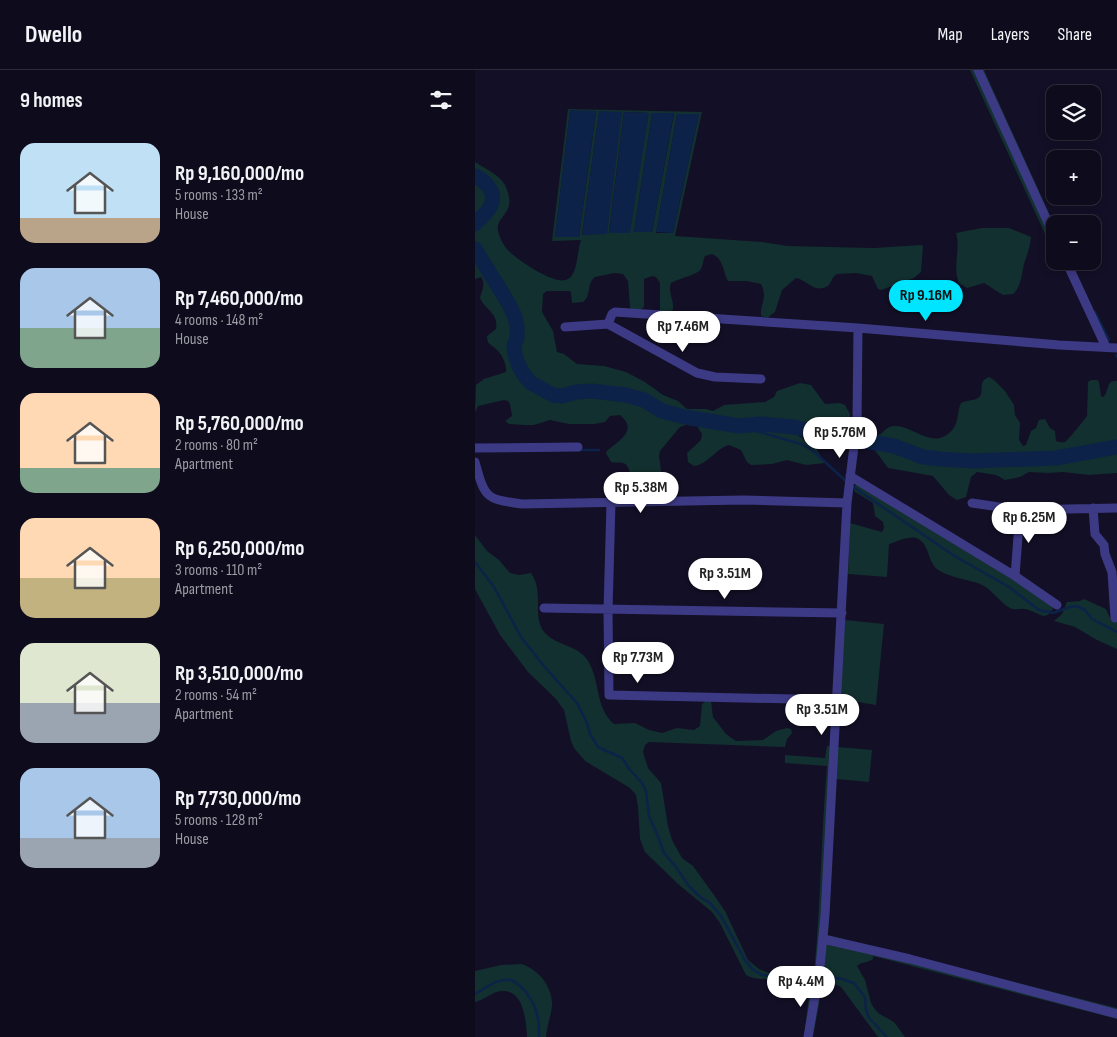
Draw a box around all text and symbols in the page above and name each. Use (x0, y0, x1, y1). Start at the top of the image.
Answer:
text: Dwello (25, 20, 82, 49)
text: Map (938, 24, 963, 45)
text: Layers (991, 24, 1030, 45)
text: Share (1058, 24, 1092, 45)
map controls (1046, 85, 1101, 270)
button: layers (1046, 85, 1101, 140)
icon: filters (427, 86, 455, 114)
text: 9 homes (20, 88, 83, 113)
button: + (1046, 150, 1101, 205)
text: Rp 9,160,000/mo (175, 161, 304, 186)
icon: home (60, 163, 120, 223)
text: 5 rooms · 133 m² (175, 186, 263, 205)
text: House (175, 205, 209, 224)
button: − (1046, 215, 1101, 270)
pin: Rp 9.16M (874, 280, 978, 322)
text: Rp 7,460,000/mo (175, 286, 303, 311)
text: Rp 9.16M (900, 286, 952, 305)
icon: home (60, 288, 120, 348)
pin: Rp 7.46M (631, 310, 735, 353)
text: 4 rooms · 148 m² (175, 311, 263, 330)
text: Rp 7.46M (657, 317, 709, 336)
text: House (175, 330, 209, 349)
text: Rp 5,760,000/mo (175, 411, 304, 436)
icon: home (60, 413, 120, 473)
pin: Rp 5.76M (788, 416, 892, 459)
text: Rp 5.76M (814, 423, 866, 442)
text: 2 rooms · 80 m² (175, 436, 258, 455)
text: Apartment (175, 455, 233, 474)
pin: Rp 5.38M (589, 472, 693, 514)
text: Rp 5.38M (615, 478, 667, 497)
pin: Rp 6.25M (977, 502, 1081, 544)
text: Rp 6.25M (1003, 508, 1055, 527)
text: Rp 6,250,000/mo (175, 536, 304, 561)
icon: home (60, 538, 120, 598)
pin: Rp 3.51M (673, 558, 777, 600)
text: 3 rooms · 110 m² (175, 561, 262, 580)
text: Rp 3.51M (699, 564, 751, 583)
text: Apartment (175, 580, 233, 599)
pin: Rp 7.73M (586, 642, 690, 684)
text: Rp 7.73M (613, 648, 663, 667)
text: Rp 3,510,000/mo (175, 661, 303, 686)
icon: home (60, 663, 120, 723)
text: 2 rooms · 54 m² (175, 686, 257, 705)
pin: Rp 3.51M (770, 694, 874, 736)
text: Rp 3.51M (796, 700, 848, 719)
text: Apartment (175, 705, 233, 724)
text: Rp 7,730,000/mo (175, 786, 301, 811)
icon: home (60, 788, 120, 848)
text: 5 rooms · 128 m² (175, 811, 263, 830)
text: House (175, 830, 209, 849)
pin: Rp 4.4M (755, 966, 847, 1008)
text: Rp 4.4M (778, 972, 824, 991)

